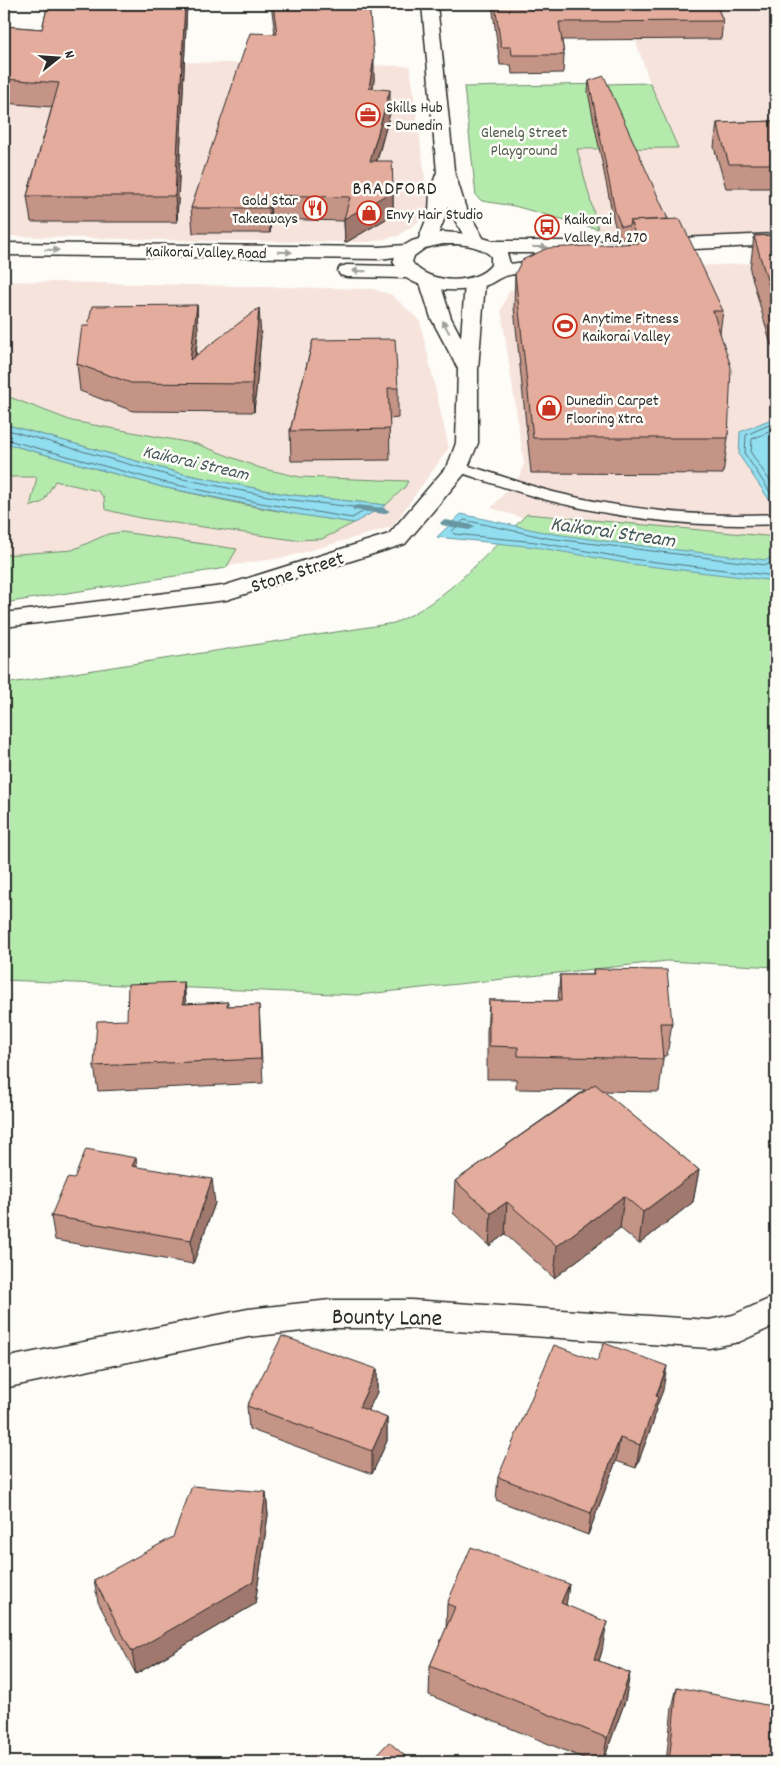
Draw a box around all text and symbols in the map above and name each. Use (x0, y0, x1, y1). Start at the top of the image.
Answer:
north arrow (32, 32, 82, 82)
text: N (58, 49, 79, 61)
place label: Skills Hub - Dunedin (386, 97, 443, 138)
office icon: Skills Hub - Dunedin (355, 102, 381, 128)
park label: Glenelg Street Playground (481, 122, 567, 163)
district label: BRADFORD (353, 177, 437, 204)
place label: Gold Star Takeaways (232, 190, 298, 231)
restaurant icon: Gold Star Takeaways (302, 195, 328, 221)
shop icon: Envy Hair Studio (356, 200, 382, 226)
place label: Envy Hair Studio (386, 204, 483, 227)
place label: Kaikorai Valley Rd, 270 (564, 209, 648, 250)
bus stop icon: Kaikorai Valley Rd, 270 (534, 214, 560, 240)
street label: Kaikorai Valley Road (145, 241, 267, 266)
one-way arrow (532, 243, 548, 251)
one-way arrow (45, 246, 61, 254)
one-way arrow (277, 248, 293, 256)
one-way arrow (351, 267, 367, 275)
place label: Anytime Fitness Kaikorai Valley (582, 308, 679, 349)
sports icon: Anytime Fitness Kaikorai Valley (552, 313, 578, 339)
one-way arrow (442, 320, 450, 334)
place label: Dunedin Carpet Flooring Xtra (566, 390, 659, 431)
shop icon: Dunedin Carpet Flooring Xtra (536, 395, 562, 421)
water label: Kaikorai Stream (140, 440, 251, 489)
water label: Kaikorai Stream (548, 510, 678, 558)
street label: Stone Street (248, 546, 348, 602)
street label: Bounty Lane (332, 1301, 442, 1337)

